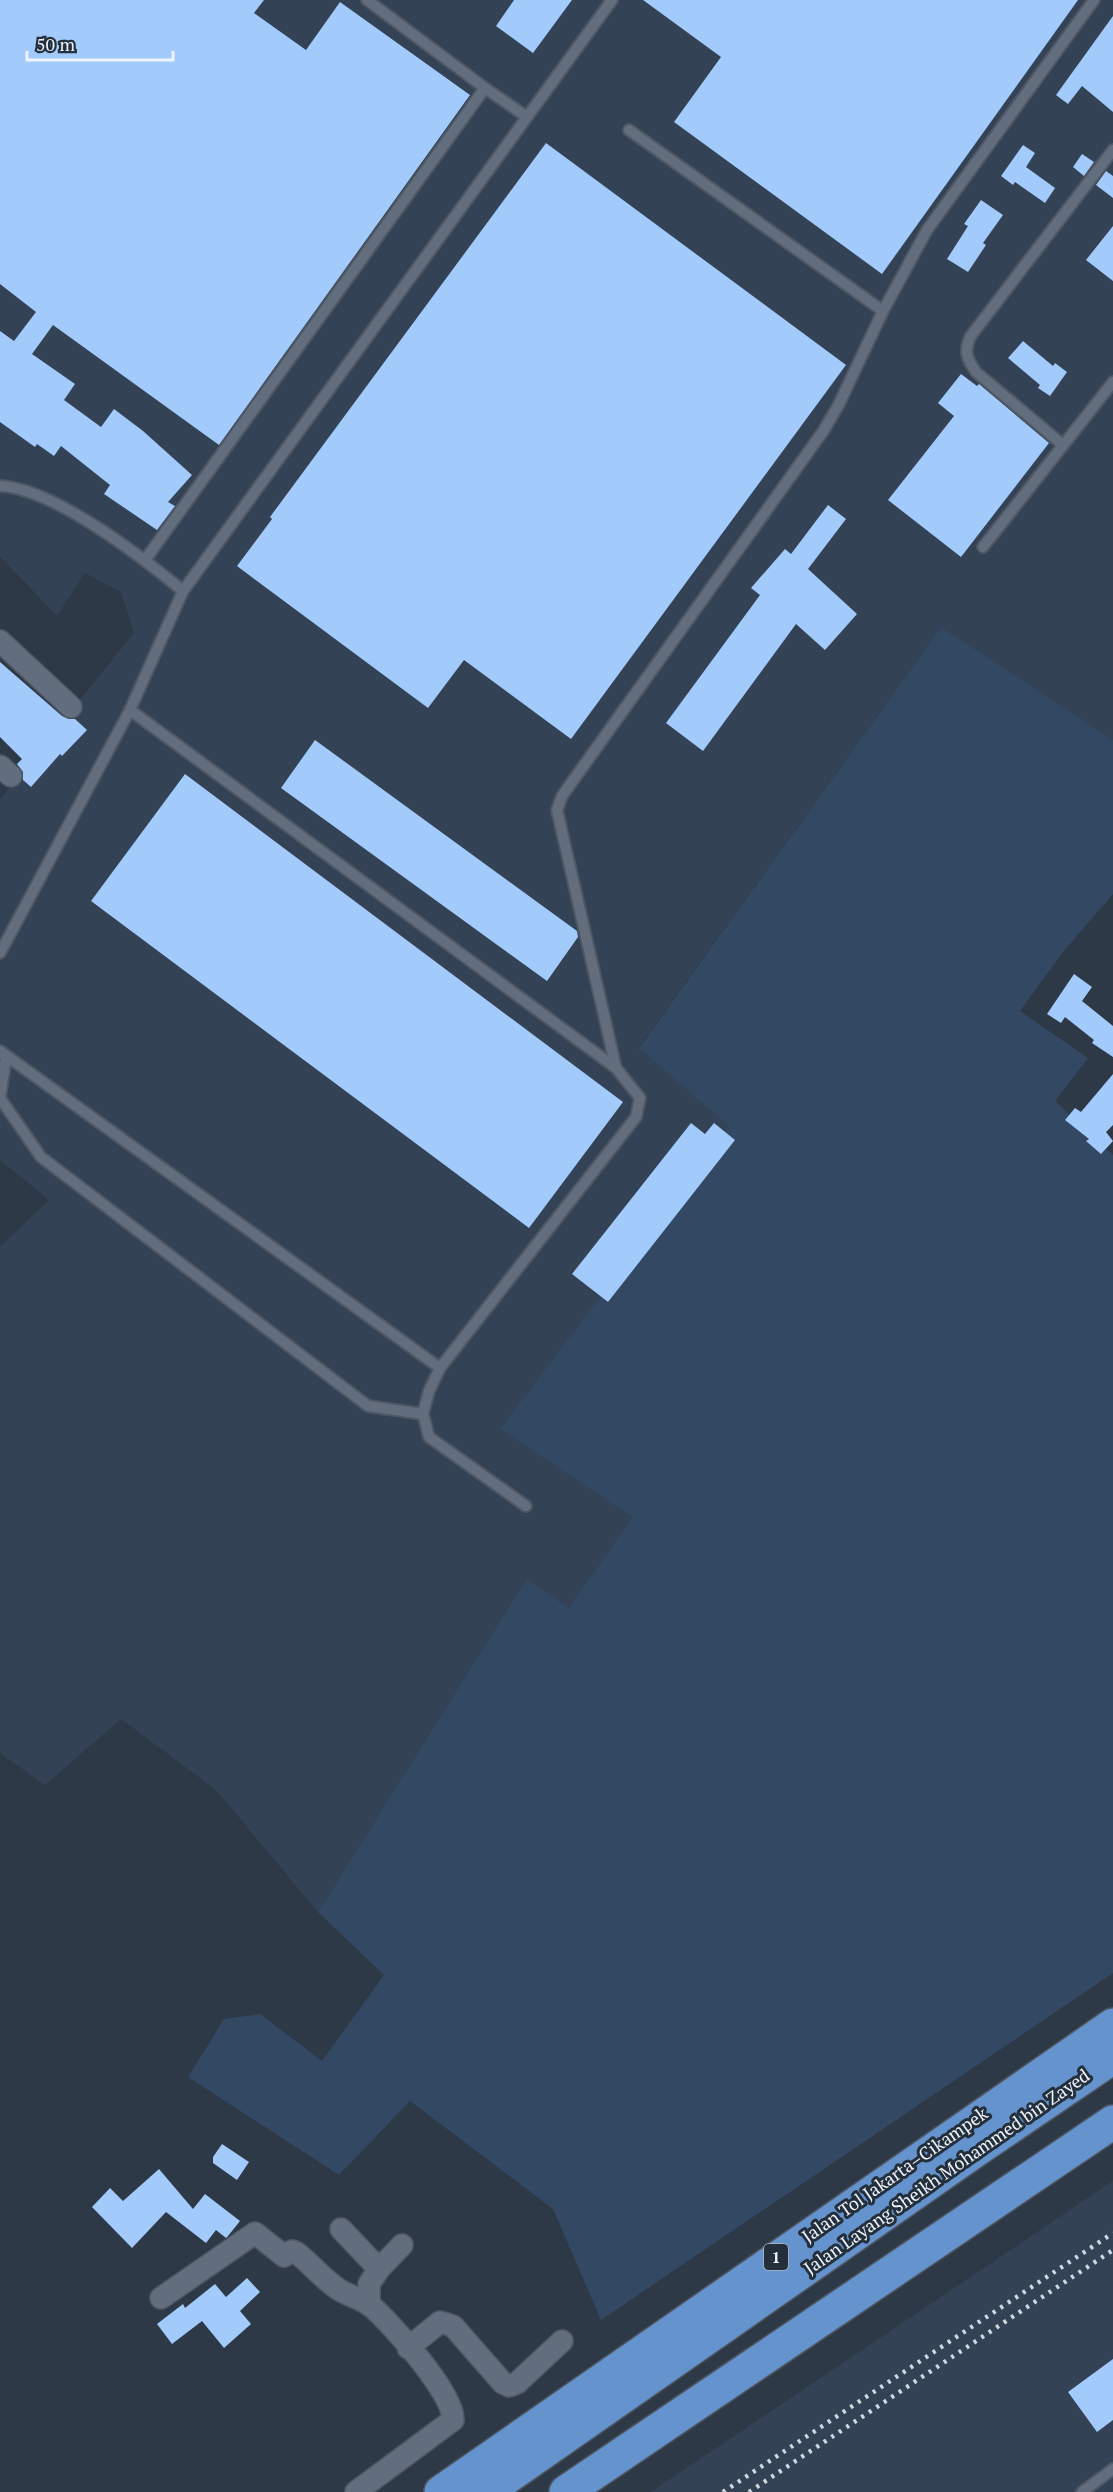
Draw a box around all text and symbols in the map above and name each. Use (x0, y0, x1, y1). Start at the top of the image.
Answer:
scale bar (27, 24, 172, 62)
text: 50 m (36, 32, 76, 56)
street label: Jalan Layang Sheikh Mohammed bin Zayed (799, 2063, 1094, 2279)
street label: Jalan Tol Jakarta–Cikampek (797, 2100, 993, 2248)
road number: 1 (764, 2244, 788, 2270)

